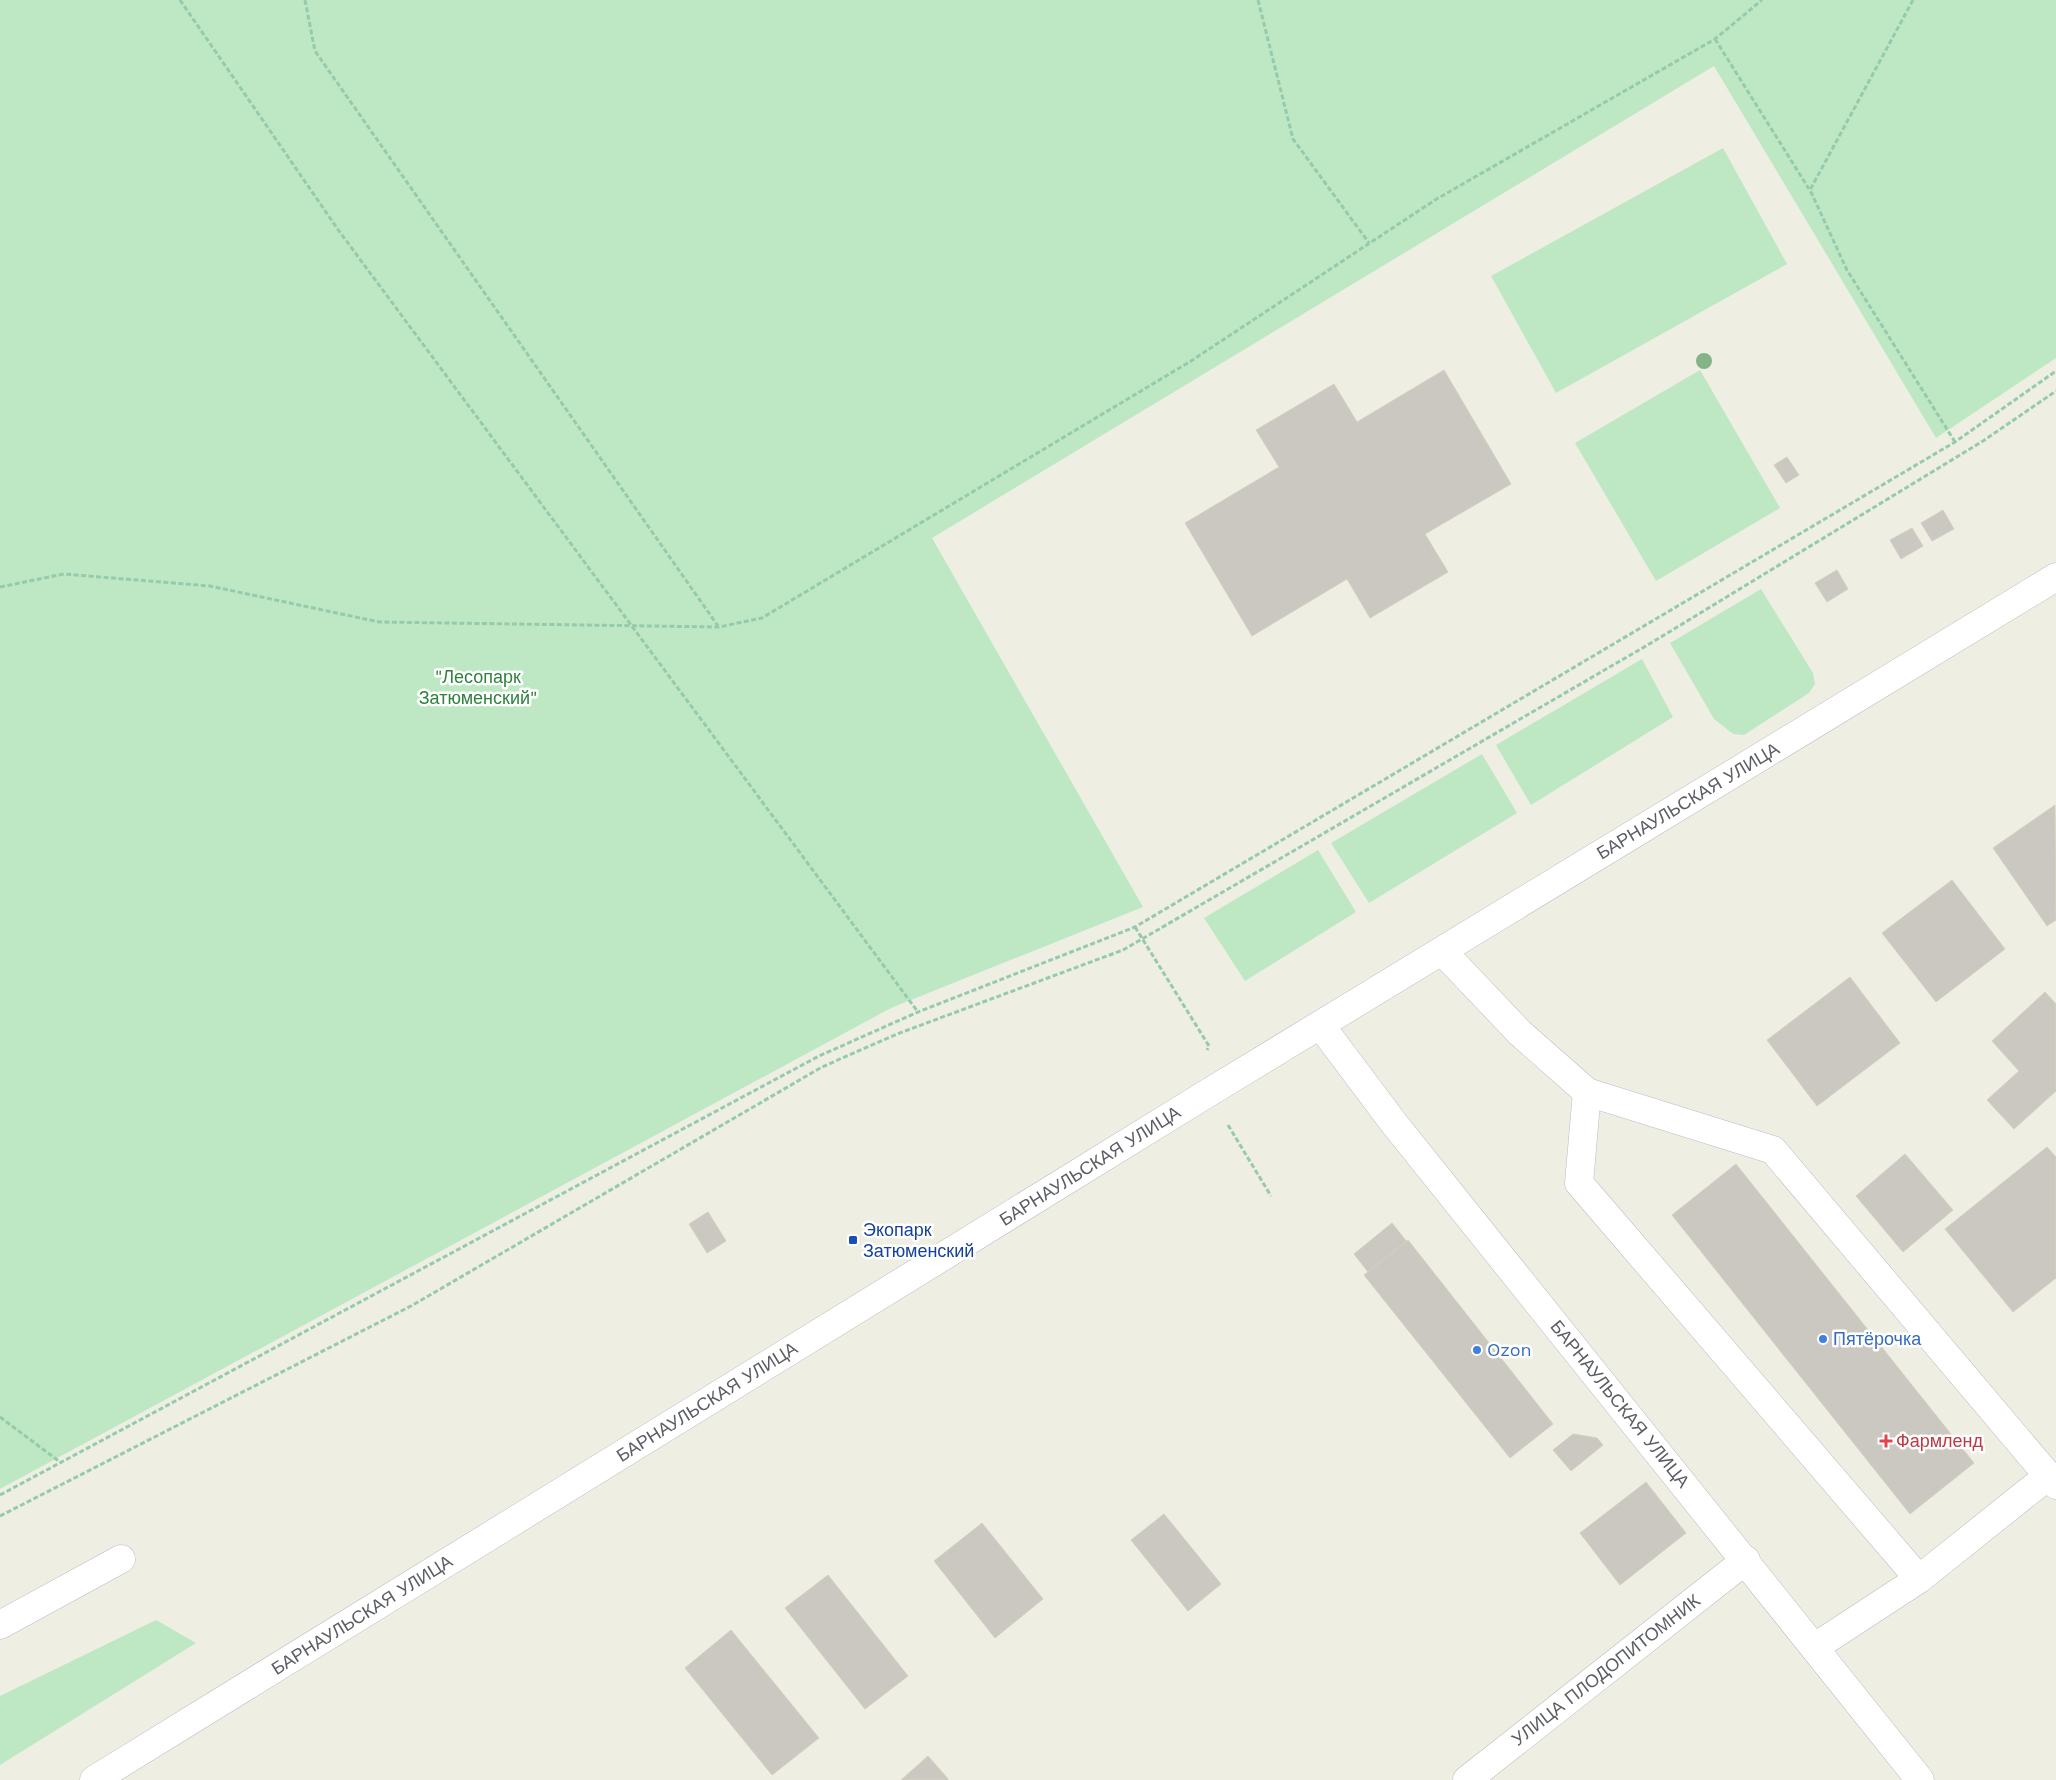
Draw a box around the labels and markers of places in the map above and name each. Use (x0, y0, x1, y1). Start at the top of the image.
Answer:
place label: Экопарк Затюменский (863, 1219, 974, 1261)
marker: Экопарк Затюменский (847, 1234, 859, 1246)
place label: Пятёрочка (1833, 1328, 1922, 1349)
marker: Пятёрочка (1817, 1333, 1829, 1345)
place label: Ozon (1487, 1339, 1532, 1360)
marker: Ozon (1471, 1344, 1483, 1356)
place label: Фармленд (1896, 1430, 1984, 1451)
marker: Фармленд (1880, 1435, 1892, 1447)

